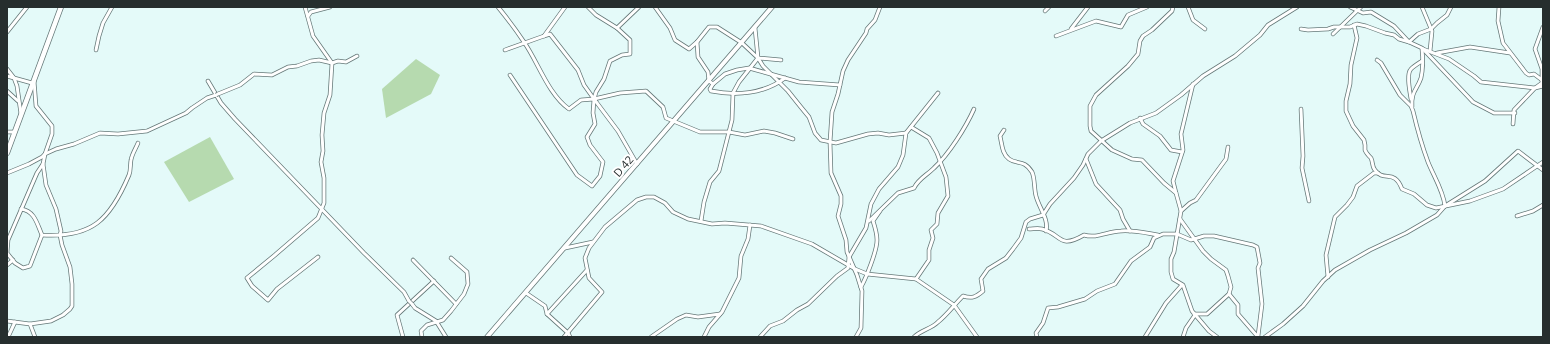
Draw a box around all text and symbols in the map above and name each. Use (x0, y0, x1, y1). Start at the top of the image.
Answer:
street label: D 42 (610, 152, 636, 180)

